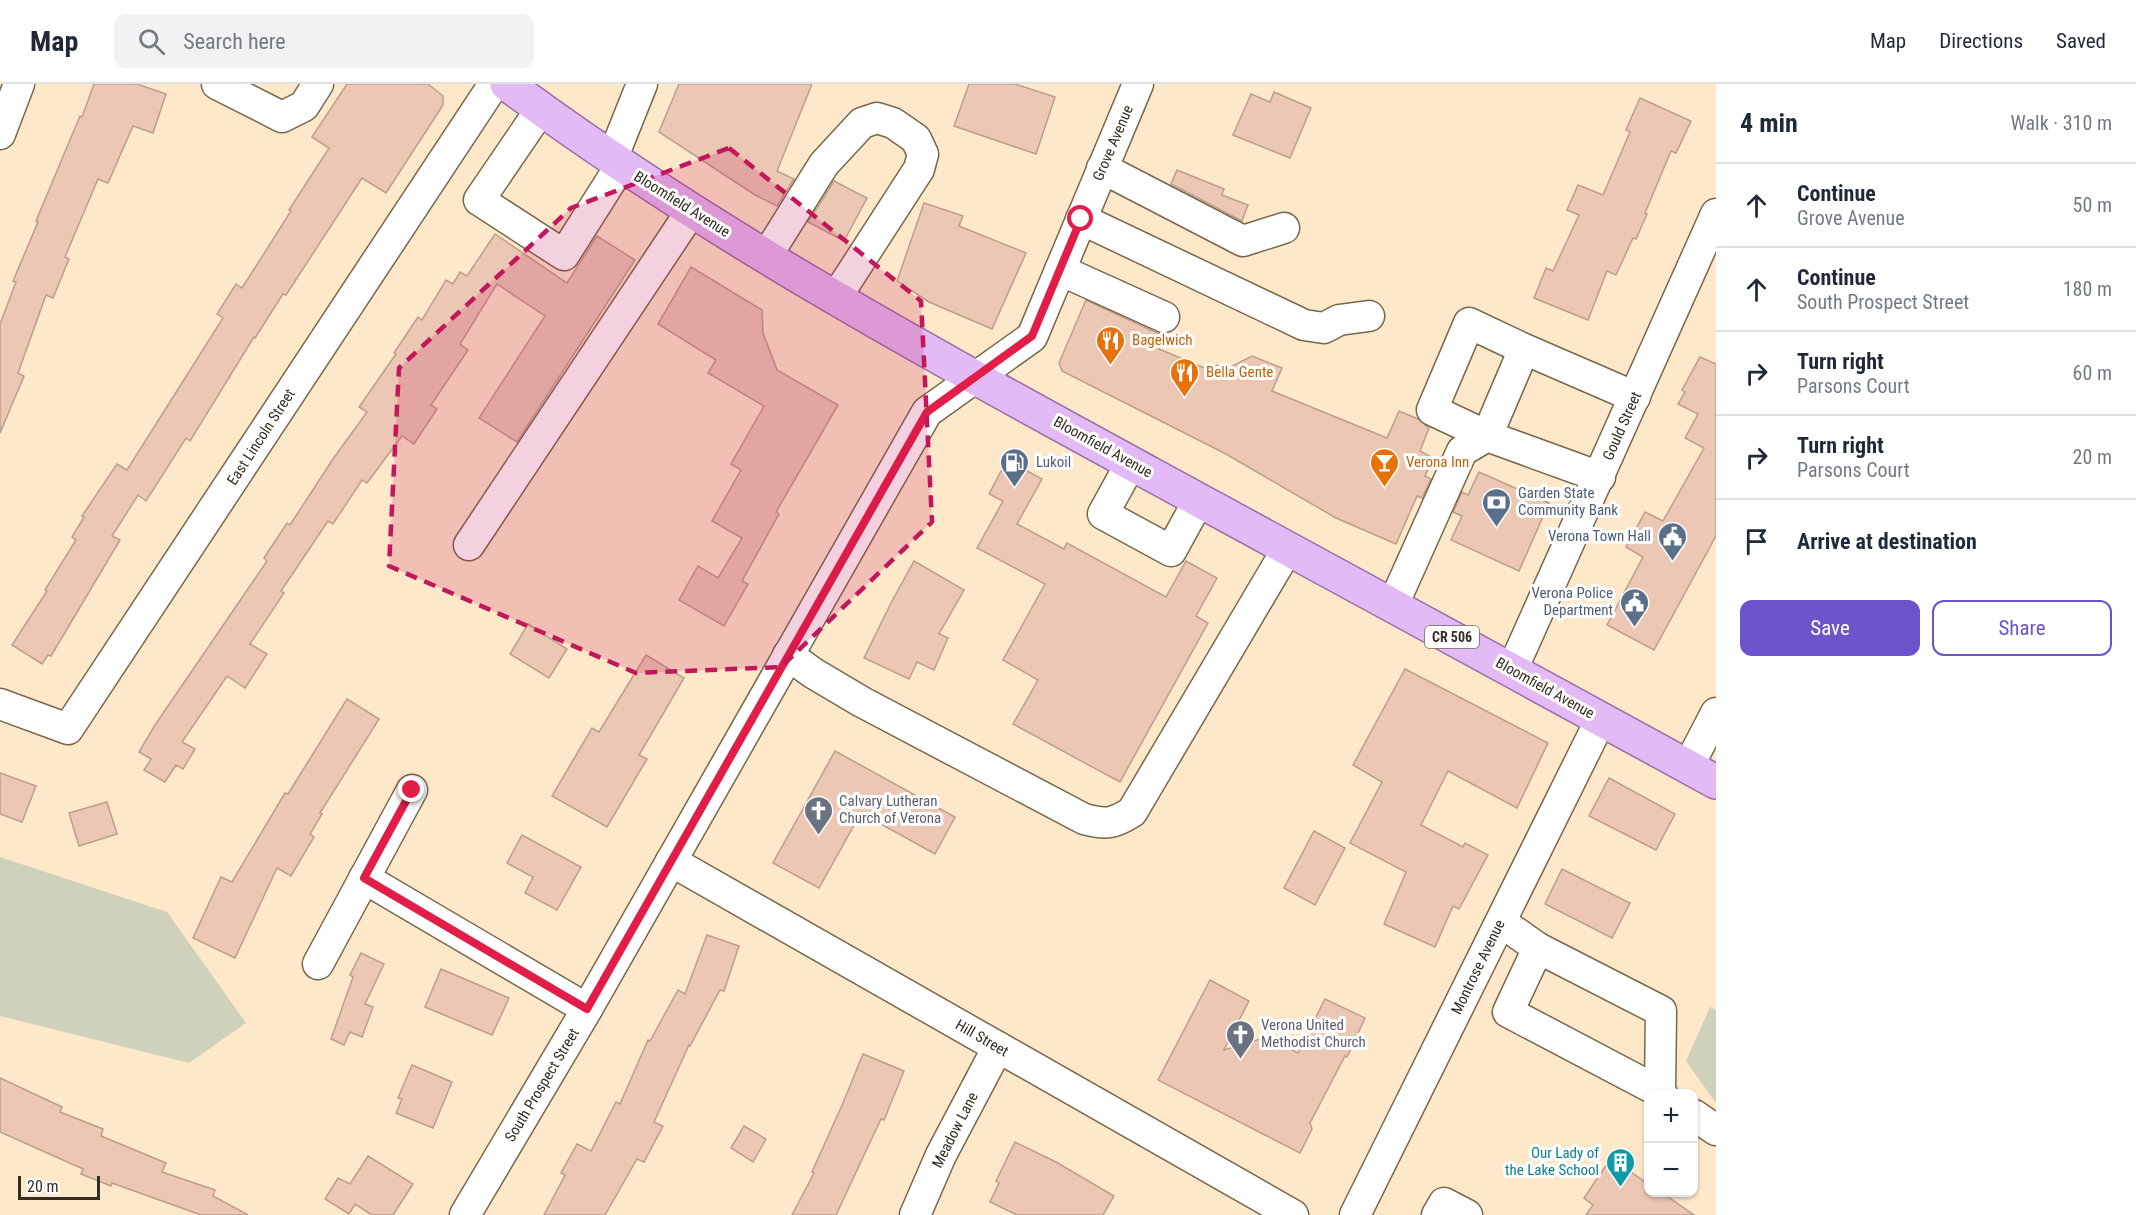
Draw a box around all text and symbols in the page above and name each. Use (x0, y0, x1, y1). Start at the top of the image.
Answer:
search box (114, 14, 534, 68)
text: Map (30, 25, 78, 58)
icon: search (135, 25, 168, 58)
text: Search here (183, 29, 286, 54)
text: Map (1870, 29, 1906, 53)
text: Directions (1939, 29, 2023, 53)
text: Saved (2056, 29, 2106, 53)
street label: Grove Avenue (1089, 102, 1137, 184)
text: 4 min (1740, 108, 1798, 138)
text: Walk · 310 m (2011, 111, 2112, 135)
street label: Bloomfield Avenue (631, 167, 733, 241)
text: Continue (1797, 181, 1876, 206)
icon: ahead (1740, 189, 1773, 222)
text: 50 m (2073, 193, 2112, 217)
route start (1067, 205, 1093, 231)
text: Grove Avenue (1797, 206, 1905, 230)
text: Continue (1797, 265, 1876, 290)
icon: ahead (1740, 273, 1773, 306)
text: 180 m (2063, 277, 2112, 301)
text: South Prospect Street (1797, 290, 1969, 314)
restaurant icon: Bagelwich (1095, 324, 1127, 366)
place label: Bagelwich (1132, 331, 1193, 349)
text: Turn right (1797, 349, 1884, 374)
restaurant icon: Bella Gente (1169, 356, 1201, 398)
icon: right (1740, 357, 1773, 390)
text: 60 m (2073, 361, 2112, 385)
place label: Bella Gente (1206, 363, 1273, 381)
text: Parsons Court (1797, 374, 1910, 398)
street label: East Lincoln Street (223, 386, 299, 488)
street label: Gould Street (1599, 389, 1645, 463)
street label: Bloomfield Avenue (1051, 412, 1155, 482)
text: Turn right (1797, 433, 1884, 458)
icon: right (1740, 441, 1773, 474)
text: 20 m (2073, 445, 2112, 469)
fuel station icon: Lukoil (999, 446, 1031, 488)
bar icon: Verona Inn (1369, 446, 1401, 488)
place label: Lukoil (1036, 453, 1071, 471)
place label: Verona Inn (1406, 453, 1469, 471)
text: Parsons Court (1797, 458, 1910, 482)
place label: Garden State Community Bank (1518, 484, 1618, 519)
bank icon: Garden State Community Bank (1481, 486, 1513, 528)
public building icon: Verona Town Hall (1656, 520, 1688, 562)
icon: arrive (1740, 525, 1773, 558)
place label: Verona Town Hall (1548, 527, 1651, 545)
text: Arrive at destination (1797, 529, 1977, 554)
place label: Verona Police Department (1531, 584, 1613, 619)
public building icon: Verona Police Department (1618, 586, 1650, 628)
button: Save (1740, 600, 1920, 656)
button: Share (1932, 600, 2112, 656)
road number: CR 506 (1425, 626, 1479, 648)
street label: Bloomfield Avenue (1493, 653, 1597, 723)
route end (398, 776, 424, 802)
place label: Calvary Lutheran Church of Verona (839, 792, 941, 827)
church icon: Calvary Lutheran Church of Verona (802, 794, 834, 836)
street label: Montrose Avenue (1447, 917, 1509, 1017)
street label: Hill Street (952, 1016, 1012, 1060)
place label: Verona United Methodist Church (1261, 1016, 1366, 1051)
church icon: Verona United Methodist Church (1224, 1018, 1256, 1060)
street label: South Prospect Street (501, 1025, 583, 1145)
street label: Meadow Lane (928, 1089, 982, 1171)
map controls (1644, 1089, 1698, 1197)
button: + (1644, 1089, 1698, 1143)
button: − (1644, 1143, 1698, 1197)
place label: Our Lady of the Lake School (1505, 1144, 1599, 1179)
building icon: Our Lady of the Lake School (1604, 1146, 1636, 1188)
scale bar (18, 1173, 100, 1200)
text: 20 m (27, 1177, 59, 1196)

